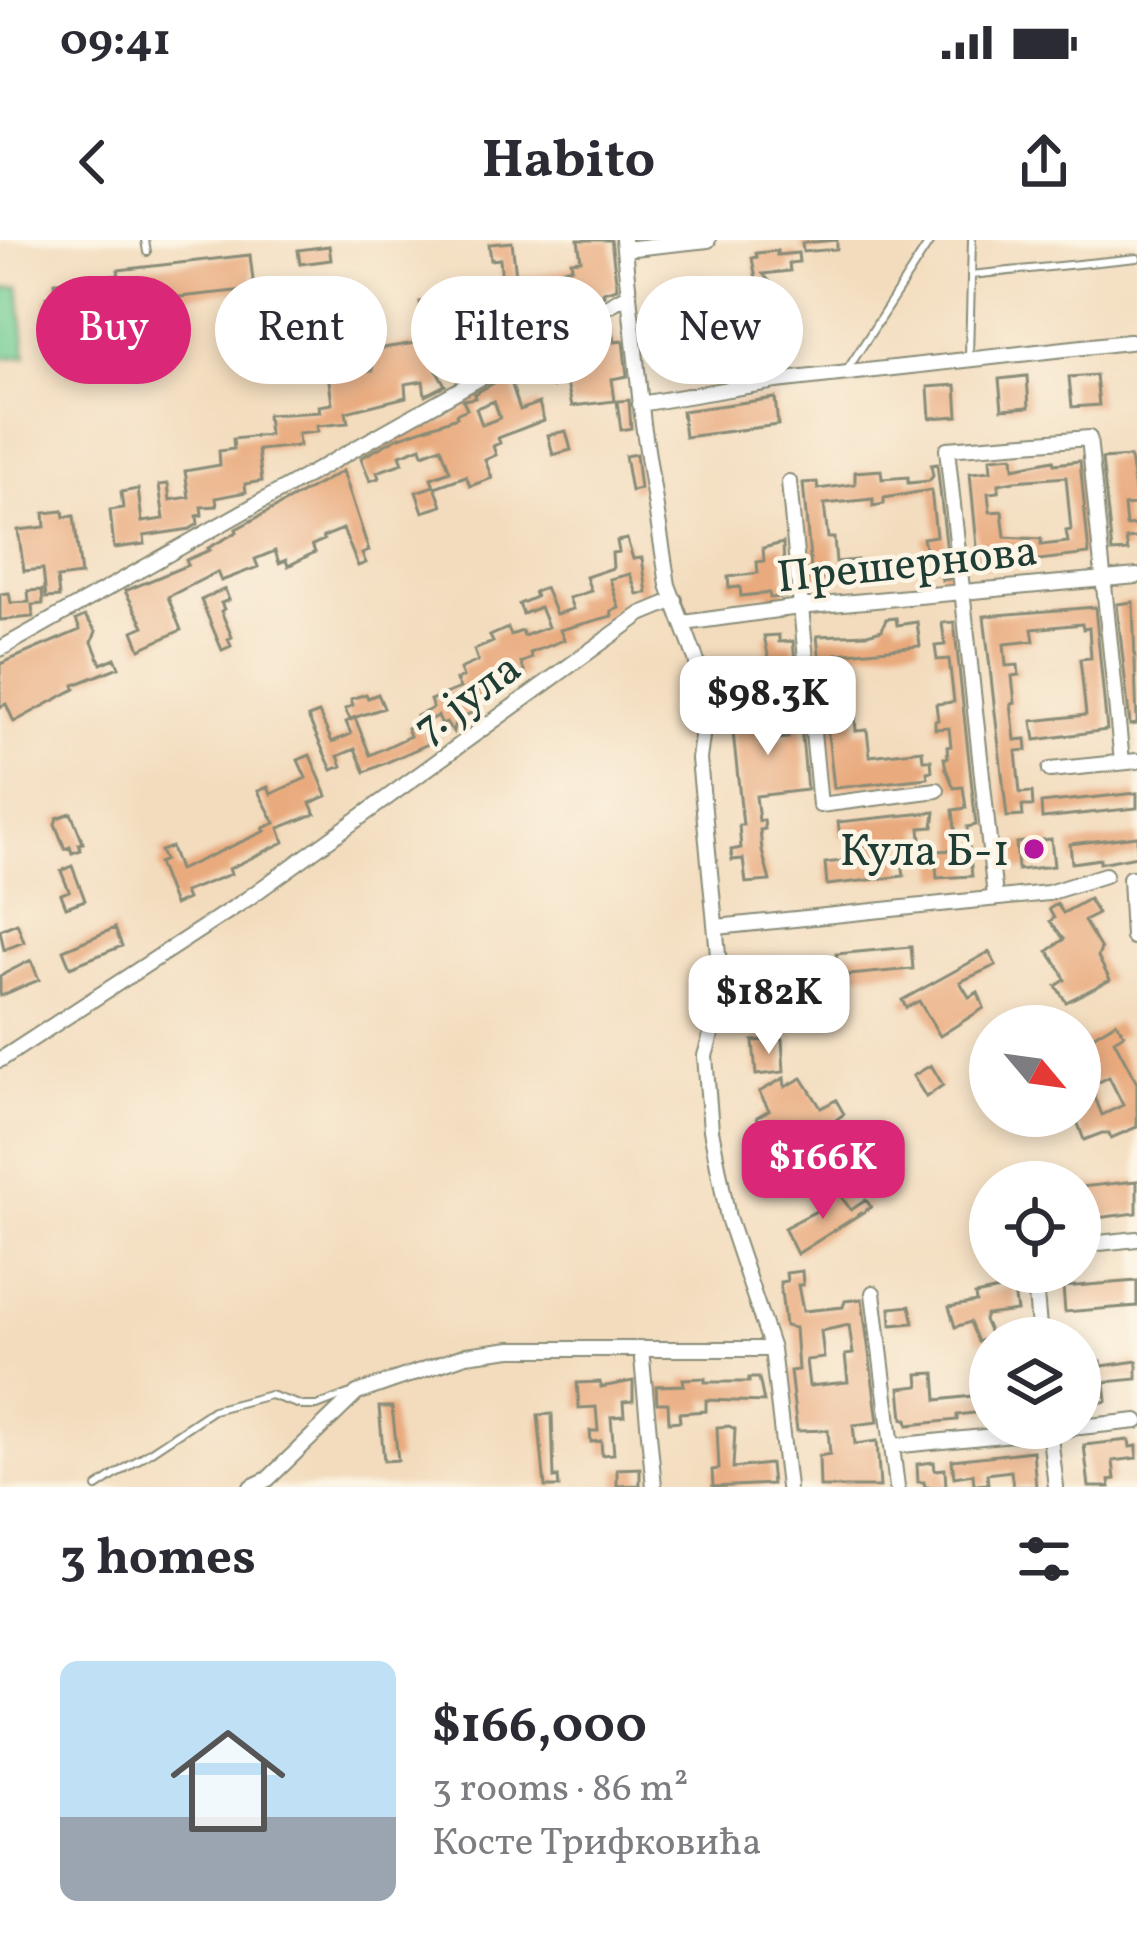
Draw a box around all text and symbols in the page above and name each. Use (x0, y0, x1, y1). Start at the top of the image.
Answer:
text: 09:41 (60, 11, 171, 74)
text: Habito (482, 125, 655, 200)
icon: back (60, 129, 126, 195)
icon: share (1011, 129, 1077, 195)
chip: Buy (36, 276, 191, 384)
chip: Rent (215, 276, 387, 384)
chip: Filters (411, 276, 612, 384)
chip: New (636, 276, 803, 384)
street label: Прешернова (774, 521, 1041, 611)
street label: 7. јула (402, 639, 536, 760)
pin: $98.3K (670, 656, 866, 758)
text: $98.3K (707, 668, 829, 722)
place label: Кула Б-1 (840, 822, 1010, 885)
marker: Кула Б-1 (1021, 836, 1047, 862)
pin: $182K (685, 955, 853, 1057)
text: $182K (716, 967, 822, 1021)
north arrow (969, 1005, 1101, 1137)
map controls (969, 1005, 1101, 1449)
pin: $166K (739, 1120, 907, 1222)
text: $166K (769, 1132, 877, 1186)
button: locate (969, 1161, 1101, 1293)
button: layers (969, 1317, 1101, 1449)
text: 3 homes (60, 1524, 256, 1595)
icon: filters (1011, 1526, 1077, 1592)
text: $166,000 (432, 1692, 647, 1763)
icon: home (156, 1709, 300, 1853)
text: 3 rooms · 86 m² (432, 1763, 688, 1817)
text: Косте Трифковића (432, 1817, 762, 1871)

